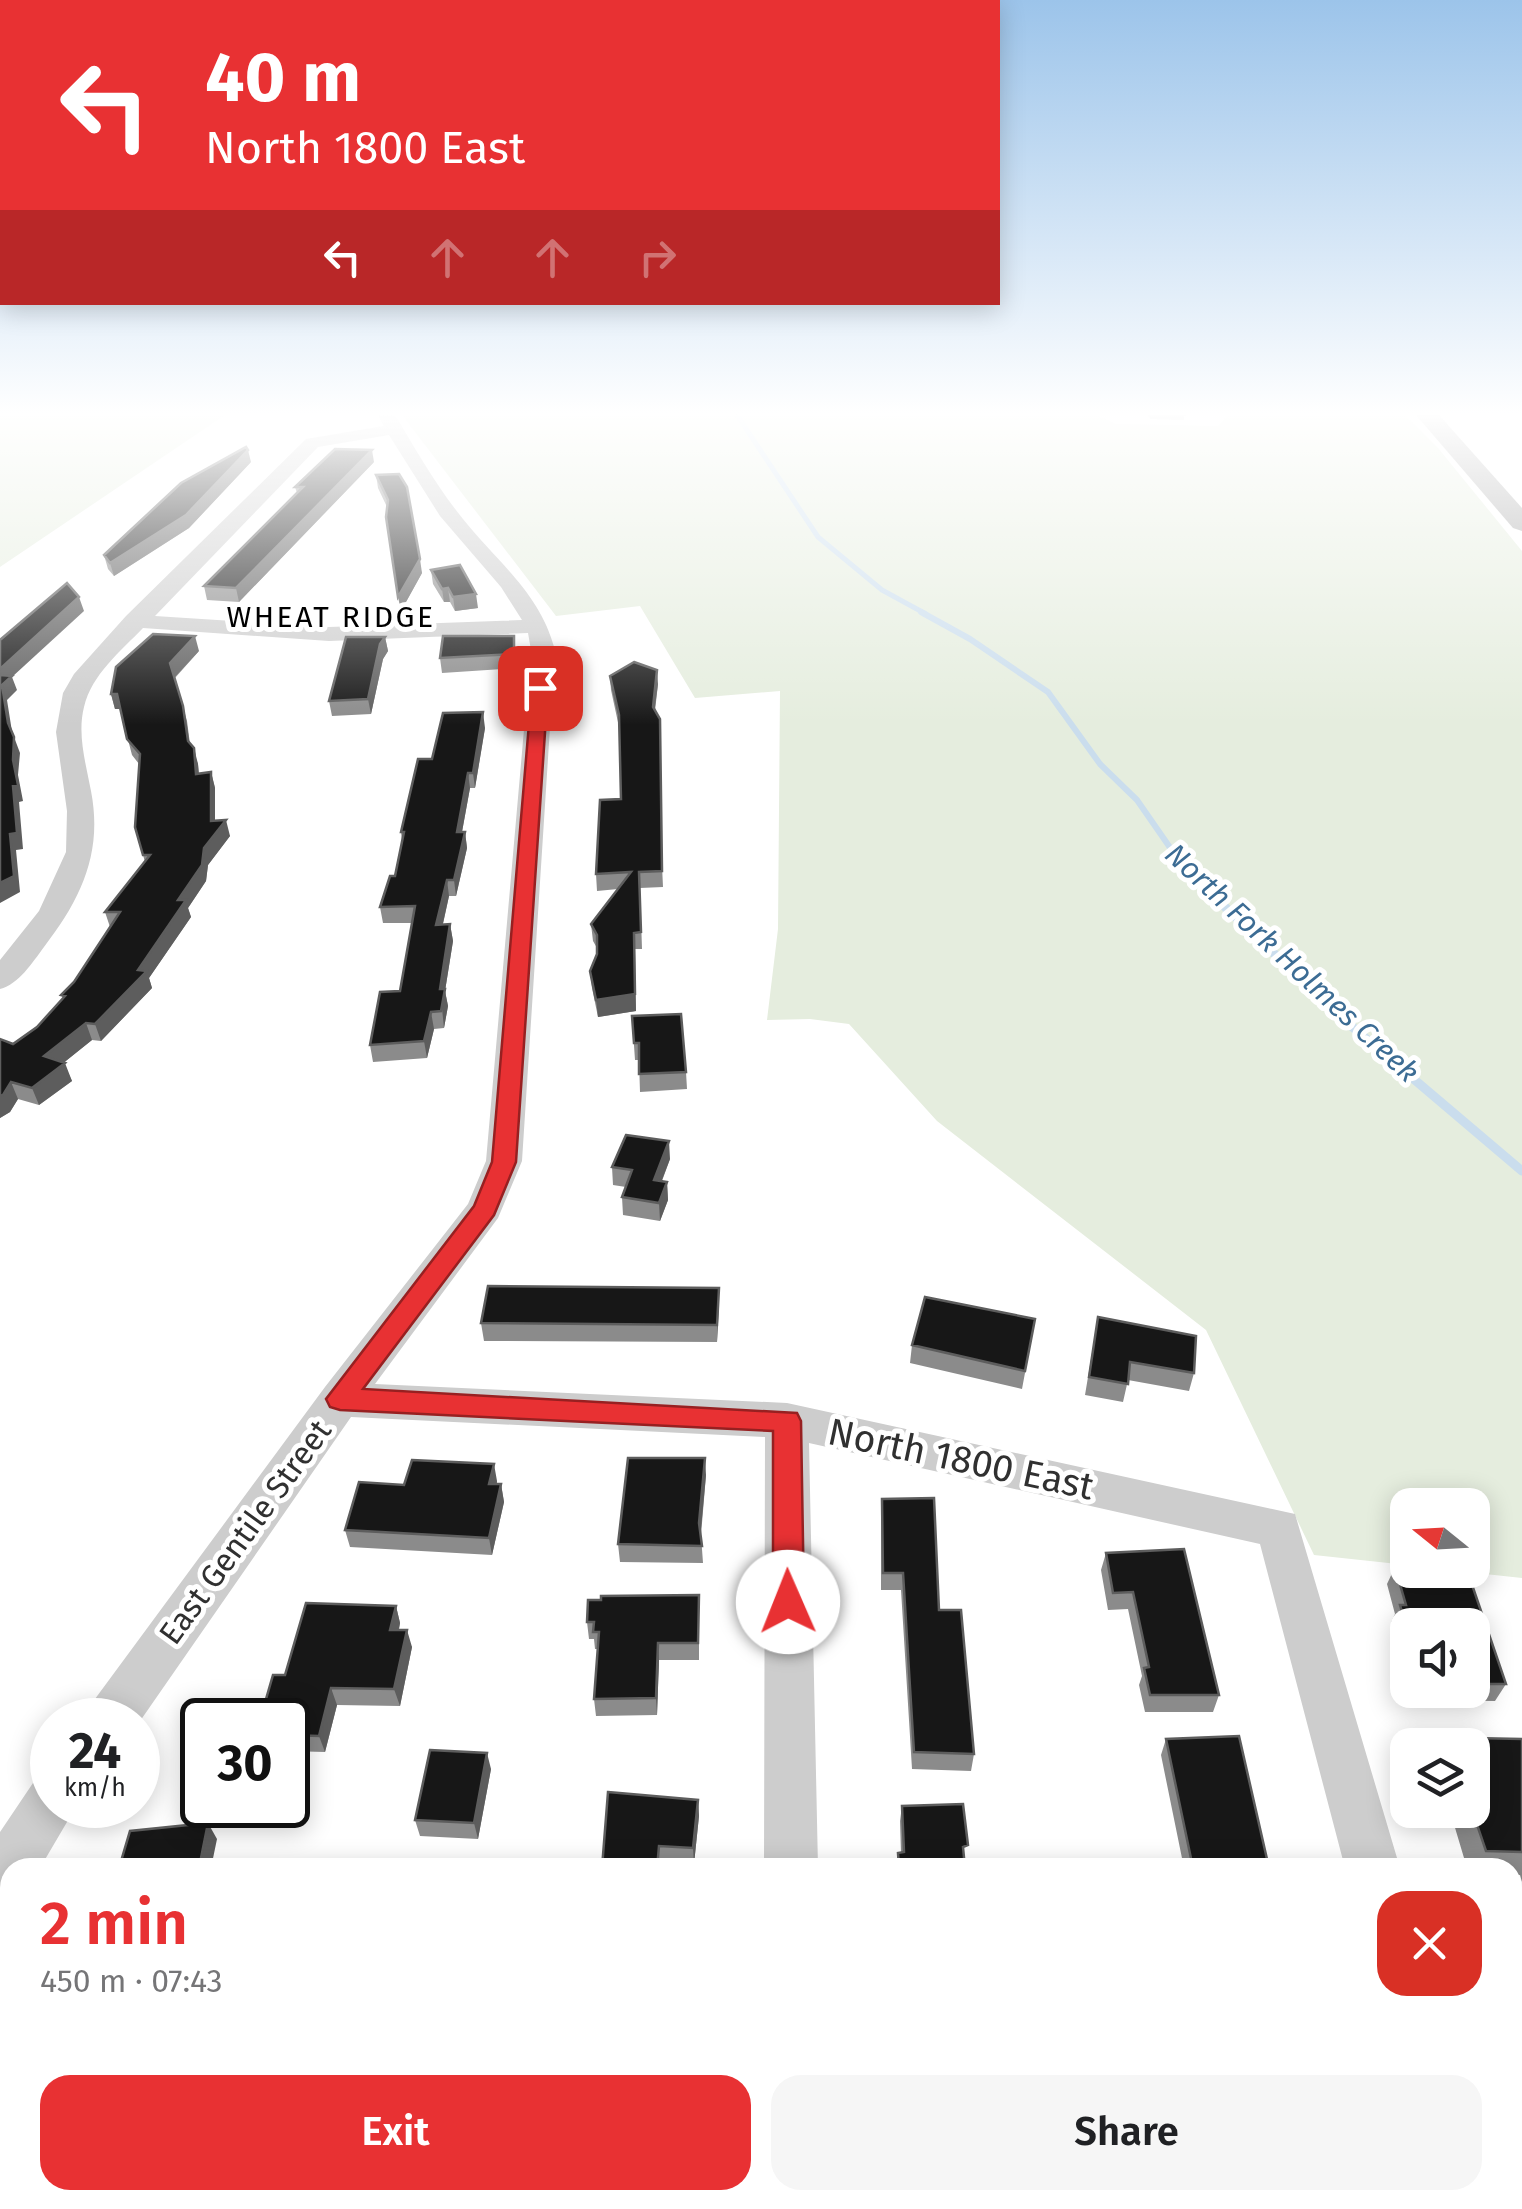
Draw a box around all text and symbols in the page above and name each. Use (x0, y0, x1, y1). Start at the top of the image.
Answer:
text: 40 m (205, 36, 361, 120)
icon: left (40, 40, 170, 170)
text: North 1800 East (205, 121, 525, 175)
icon: left (315, 230, 370, 285)
icon: ahead (420, 230, 475, 285)
icon: ahead (525, 230, 580, 285)
icon: right (630, 230, 685, 285)
district label: WHEAT RIDGE (226, 599, 436, 635)
pin (498, 646, 583, 731)
icon: arrive (513, 661, 568, 716)
water label: North Fork Holmes Creek (1158, 836, 1426, 1090)
street label: North 1800 East (824, 1408, 1098, 1510)
street label: East Gentile Street (151, 1412, 339, 1651)
north arrow (1390, 1488, 1490, 1588)
map controls (1390, 1488, 1490, 1828)
position arrow (736, 1550, 840, 1654)
button: sound (1390, 1608, 1490, 1708)
speed limit sign: 30 (180, 1698, 310, 1828)
text: 24 (69, 1721, 121, 1781)
button: layers (1390, 1728, 1490, 1828)
text: km/h (64, 1773, 126, 1803)
text: 2 min (40, 1888, 188, 1960)
button: close (1377, 1891, 1482, 1996)
text: 450 m · 07:43 (40, 1962, 223, 2000)
button: Exit (40, 2075, 751, 2190)
button: Share (771, 2075, 1482, 2190)

